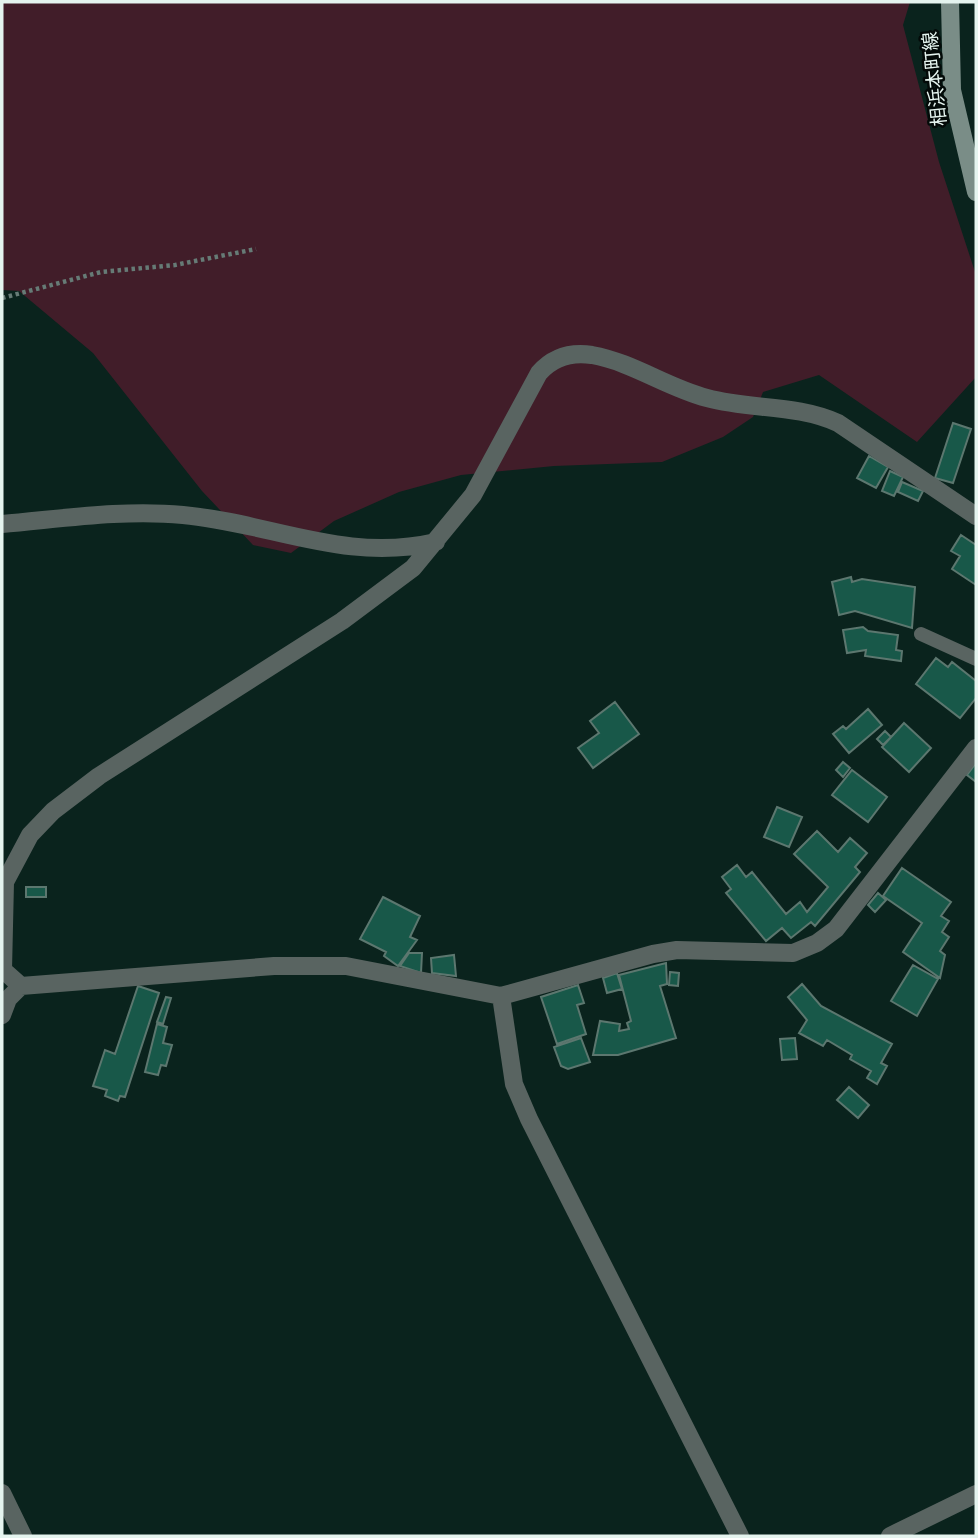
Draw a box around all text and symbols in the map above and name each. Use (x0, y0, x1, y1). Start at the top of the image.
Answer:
street label: 相浜本町線 (917, 30, 951, 128)

